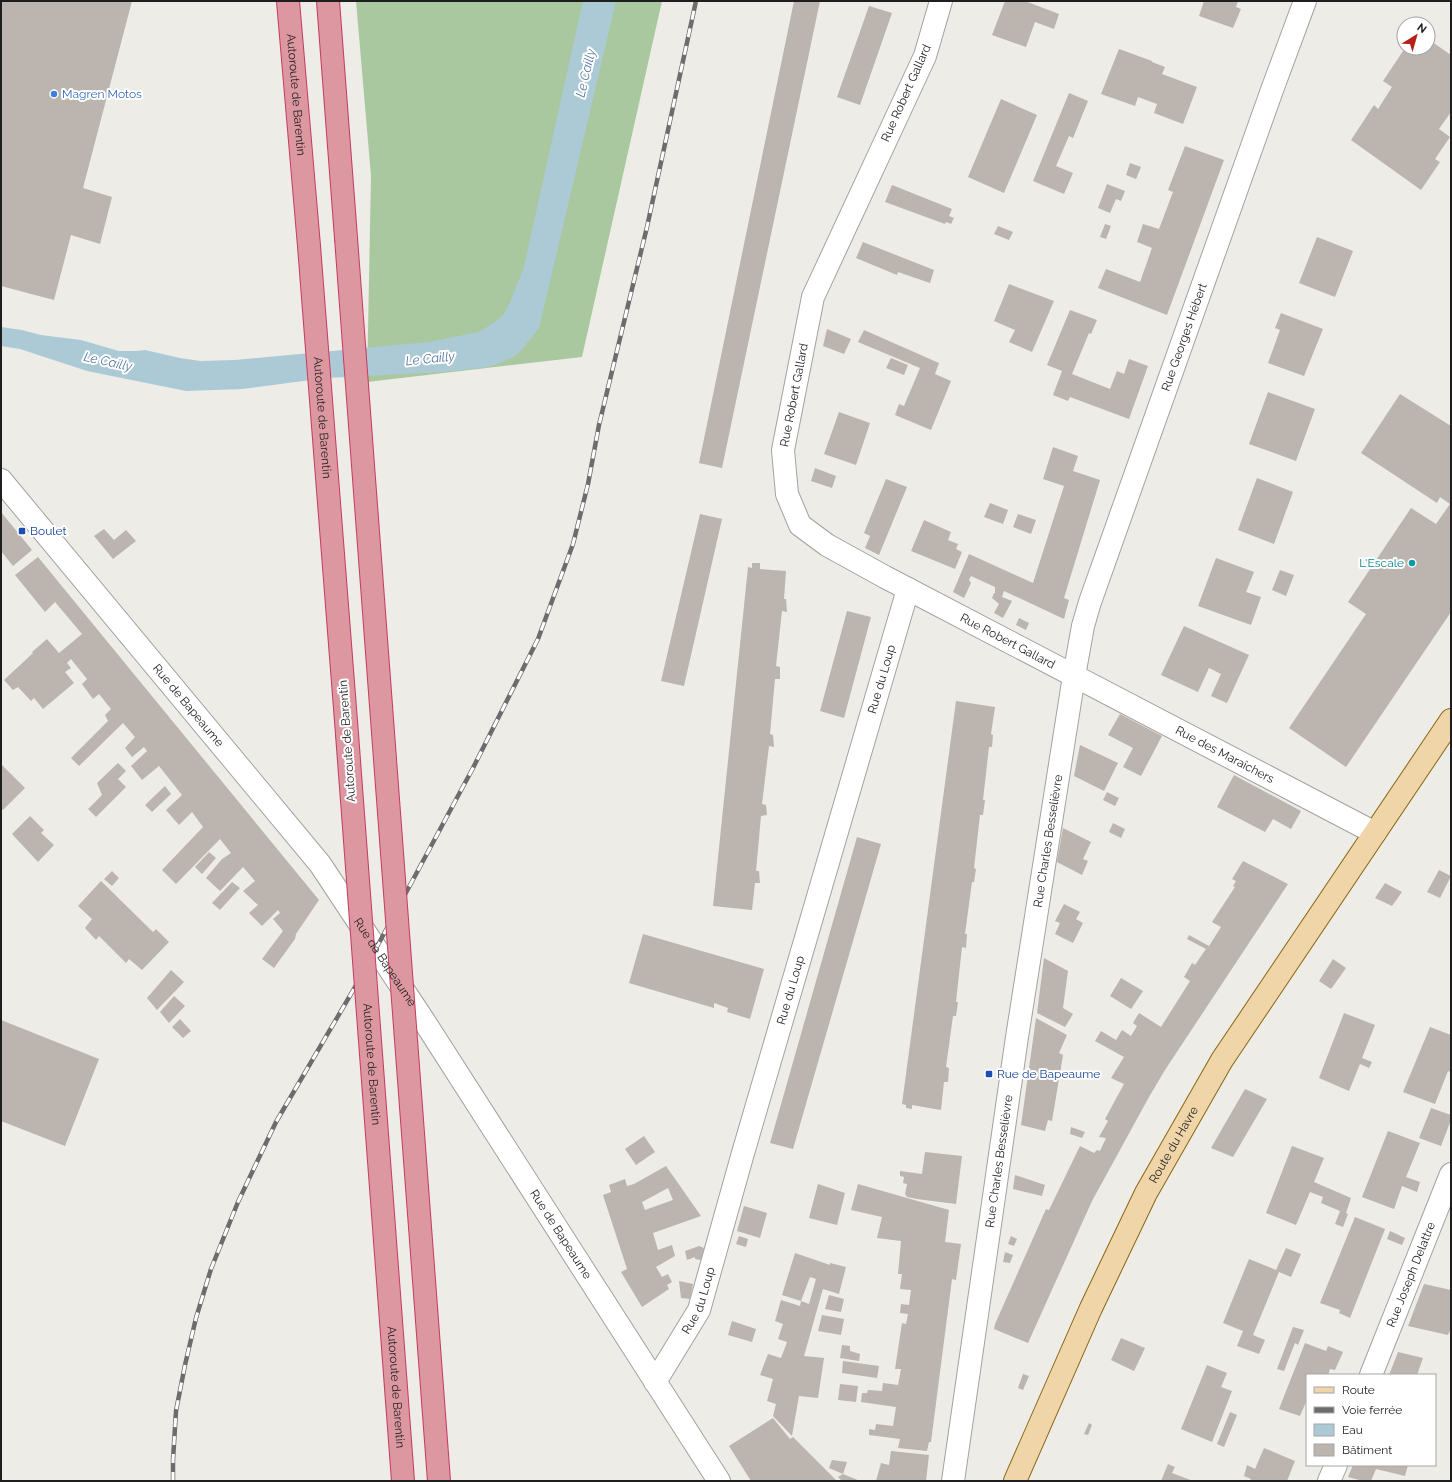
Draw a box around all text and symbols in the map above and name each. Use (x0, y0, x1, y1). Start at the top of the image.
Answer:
north arrow (1396, 16, 1436, 56)
text: N (1414, 21, 1429, 36)
street label: Autoroute de Barentin (284, 33, 308, 156)
street label: Rue Robert Gallard (878, 42, 934, 144)
water label: Le Cailly (573, 47, 598, 99)
place label: Magren Motos (62, 87, 142, 101)
marker: Magren Motos (49, 89, 59, 99)
street label: Rue Georges Hébert (1159, 281, 1210, 393)
street label: Rue Robert Gallard (777, 342, 811, 448)
water label: Le Cailly (405, 348, 456, 369)
water label: Le Cailly (82, 349, 134, 374)
street label: Autoroute de Barentin (311, 356, 334, 479)
place label: Boulet (30, 524, 67, 538)
marker: Boulet (17, 526, 27, 536)
place label: L'Escale (1359, 556, 1404, 570)
marker: L'Escale (1407, 558, 1417, 568)
street label: Rue Robert Gallard (958, 611, 1058, 672)
street label: Rue du Loup (865, 643, 898, 715)
street label: Rue de Bapeaume (150, 661, 227, 750)
street label: Autoroute de Barentin (336, 680, 358, 802)
street label: Rue des Maraîchers (1173, 723, 1277, 786)
street label: Rue Charles Besselièvre (1031, 774, 1065, 908)
street label: Rue de Bapeaume (351, 915, 419, 1009)
street label: Rue du Loup (774, 954, 807, 1026)
street label: Autoroute de Barentin (360, 1003, 383, 1126)
place label: Rue de Bapeaume (997, 1067, 1100, 1081)
marker: Rue de Bapeaume (984, 1069, 994, 1079)
street label: Rue Charles Besselièvre (983, 1094, 1016, 1229)
street label: Route du Havre (1146, 1104, 1201, 1186)
street label: Rue de Bapeaume (527, 1187, 595, 1282)
street label: Rue Joseph Delattre (1384, 1220, 1438, 1329)
street label: Rue du Loup (679, 1266, 718, 1337)
street label: Autoroute de Barentin (384, 1326, 408, 1449)
legend (1306, 1374, 1436, 1466)
text: Route (1342, 1383, 1375, 1397)
text: Voie ferrée (1342, 1403, 1402, 1417)
text: Eau (1342, 1423, 1363, 1437)
text: Bâtiment (1342, 1443, 1392, 1457)

